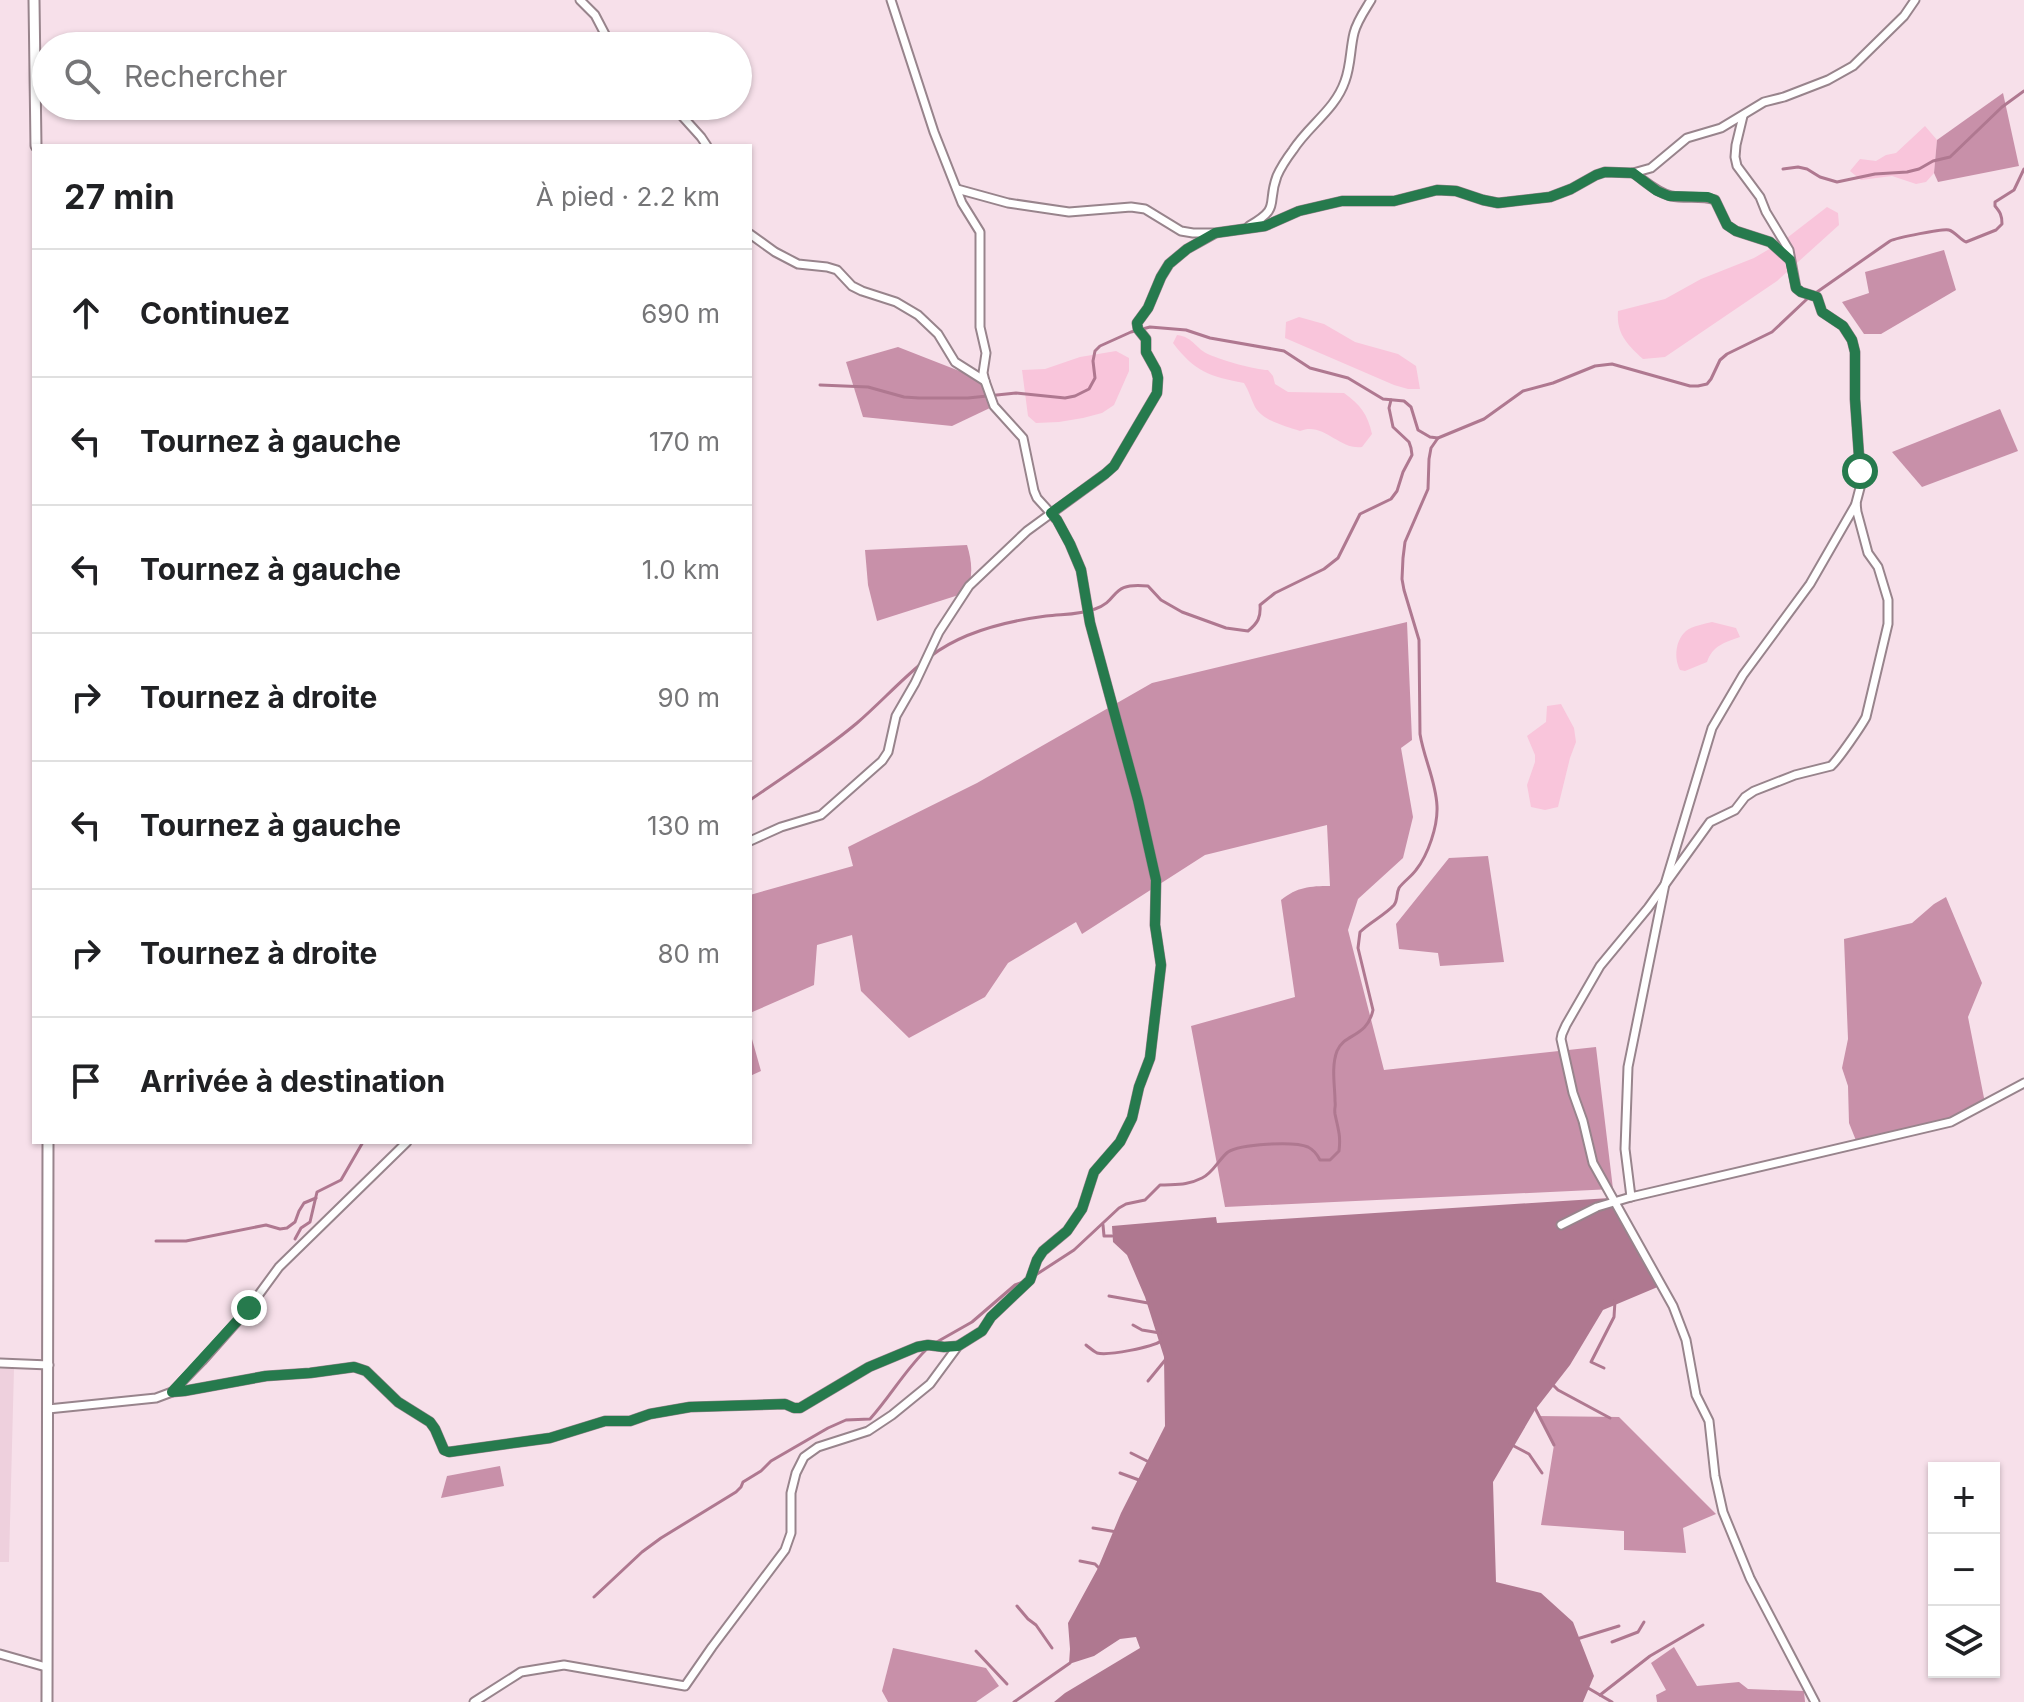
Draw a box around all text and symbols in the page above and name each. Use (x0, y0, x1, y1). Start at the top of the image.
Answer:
search box (32, 32, 752, 120)
icon: search (60, 54, 104, 98)
text: Rechercher (124, 58, 287, 94)
text: 27 min (64, 176, 175, 217)
text: À pied · 2.2 km (536, 181, 720, 212)
icon: ahead (64, 291, 108, 335)
text: Continuez (140, 295, 290, 331)
text: 690 m (641, 298, 720, 329)
icon: left (64, 419, 108, 463)
text: Tournez à gauche (140, 423, 401, 459)
text: 170 m (649, 426, 720, 457)
route start (1842, 453, 1878, 489)
icon: left (64, 547, 108, 591)
text: Tournez à gauche (140, 551, 401, 587)
text: 1.0 km (642, 554, 720, 585)
icon: right (64, 675, 108, 719)
text: Tournez à droite (140, 679, 377, 715)
text: 90 m (657, 682, 720, 713)
icon: left (64, 803, 108, 847)
text: Tournez à gauche (140, 807, 401, 843)
text: 130 m (647, 810, 720, 841)
icon: right (64, 931, 108, 975)
text: Tournez à droite (140, 935, 377, 971)
text: 80 m (657, 938, 720, 969)
icon: arrive (64, 1059, 108, 1103)
text: Arrivée à destination (140, 1063, 445, 1099)
route end (231, 1290, 267, 1326)
map controls (1928, 1462, 2000, 1678)
button: + (1928, 1462, 2000, 1534)
button: − (1928, 1534, 2000, 1606)
button: layers (1928, 1606, 2000, 1678)

